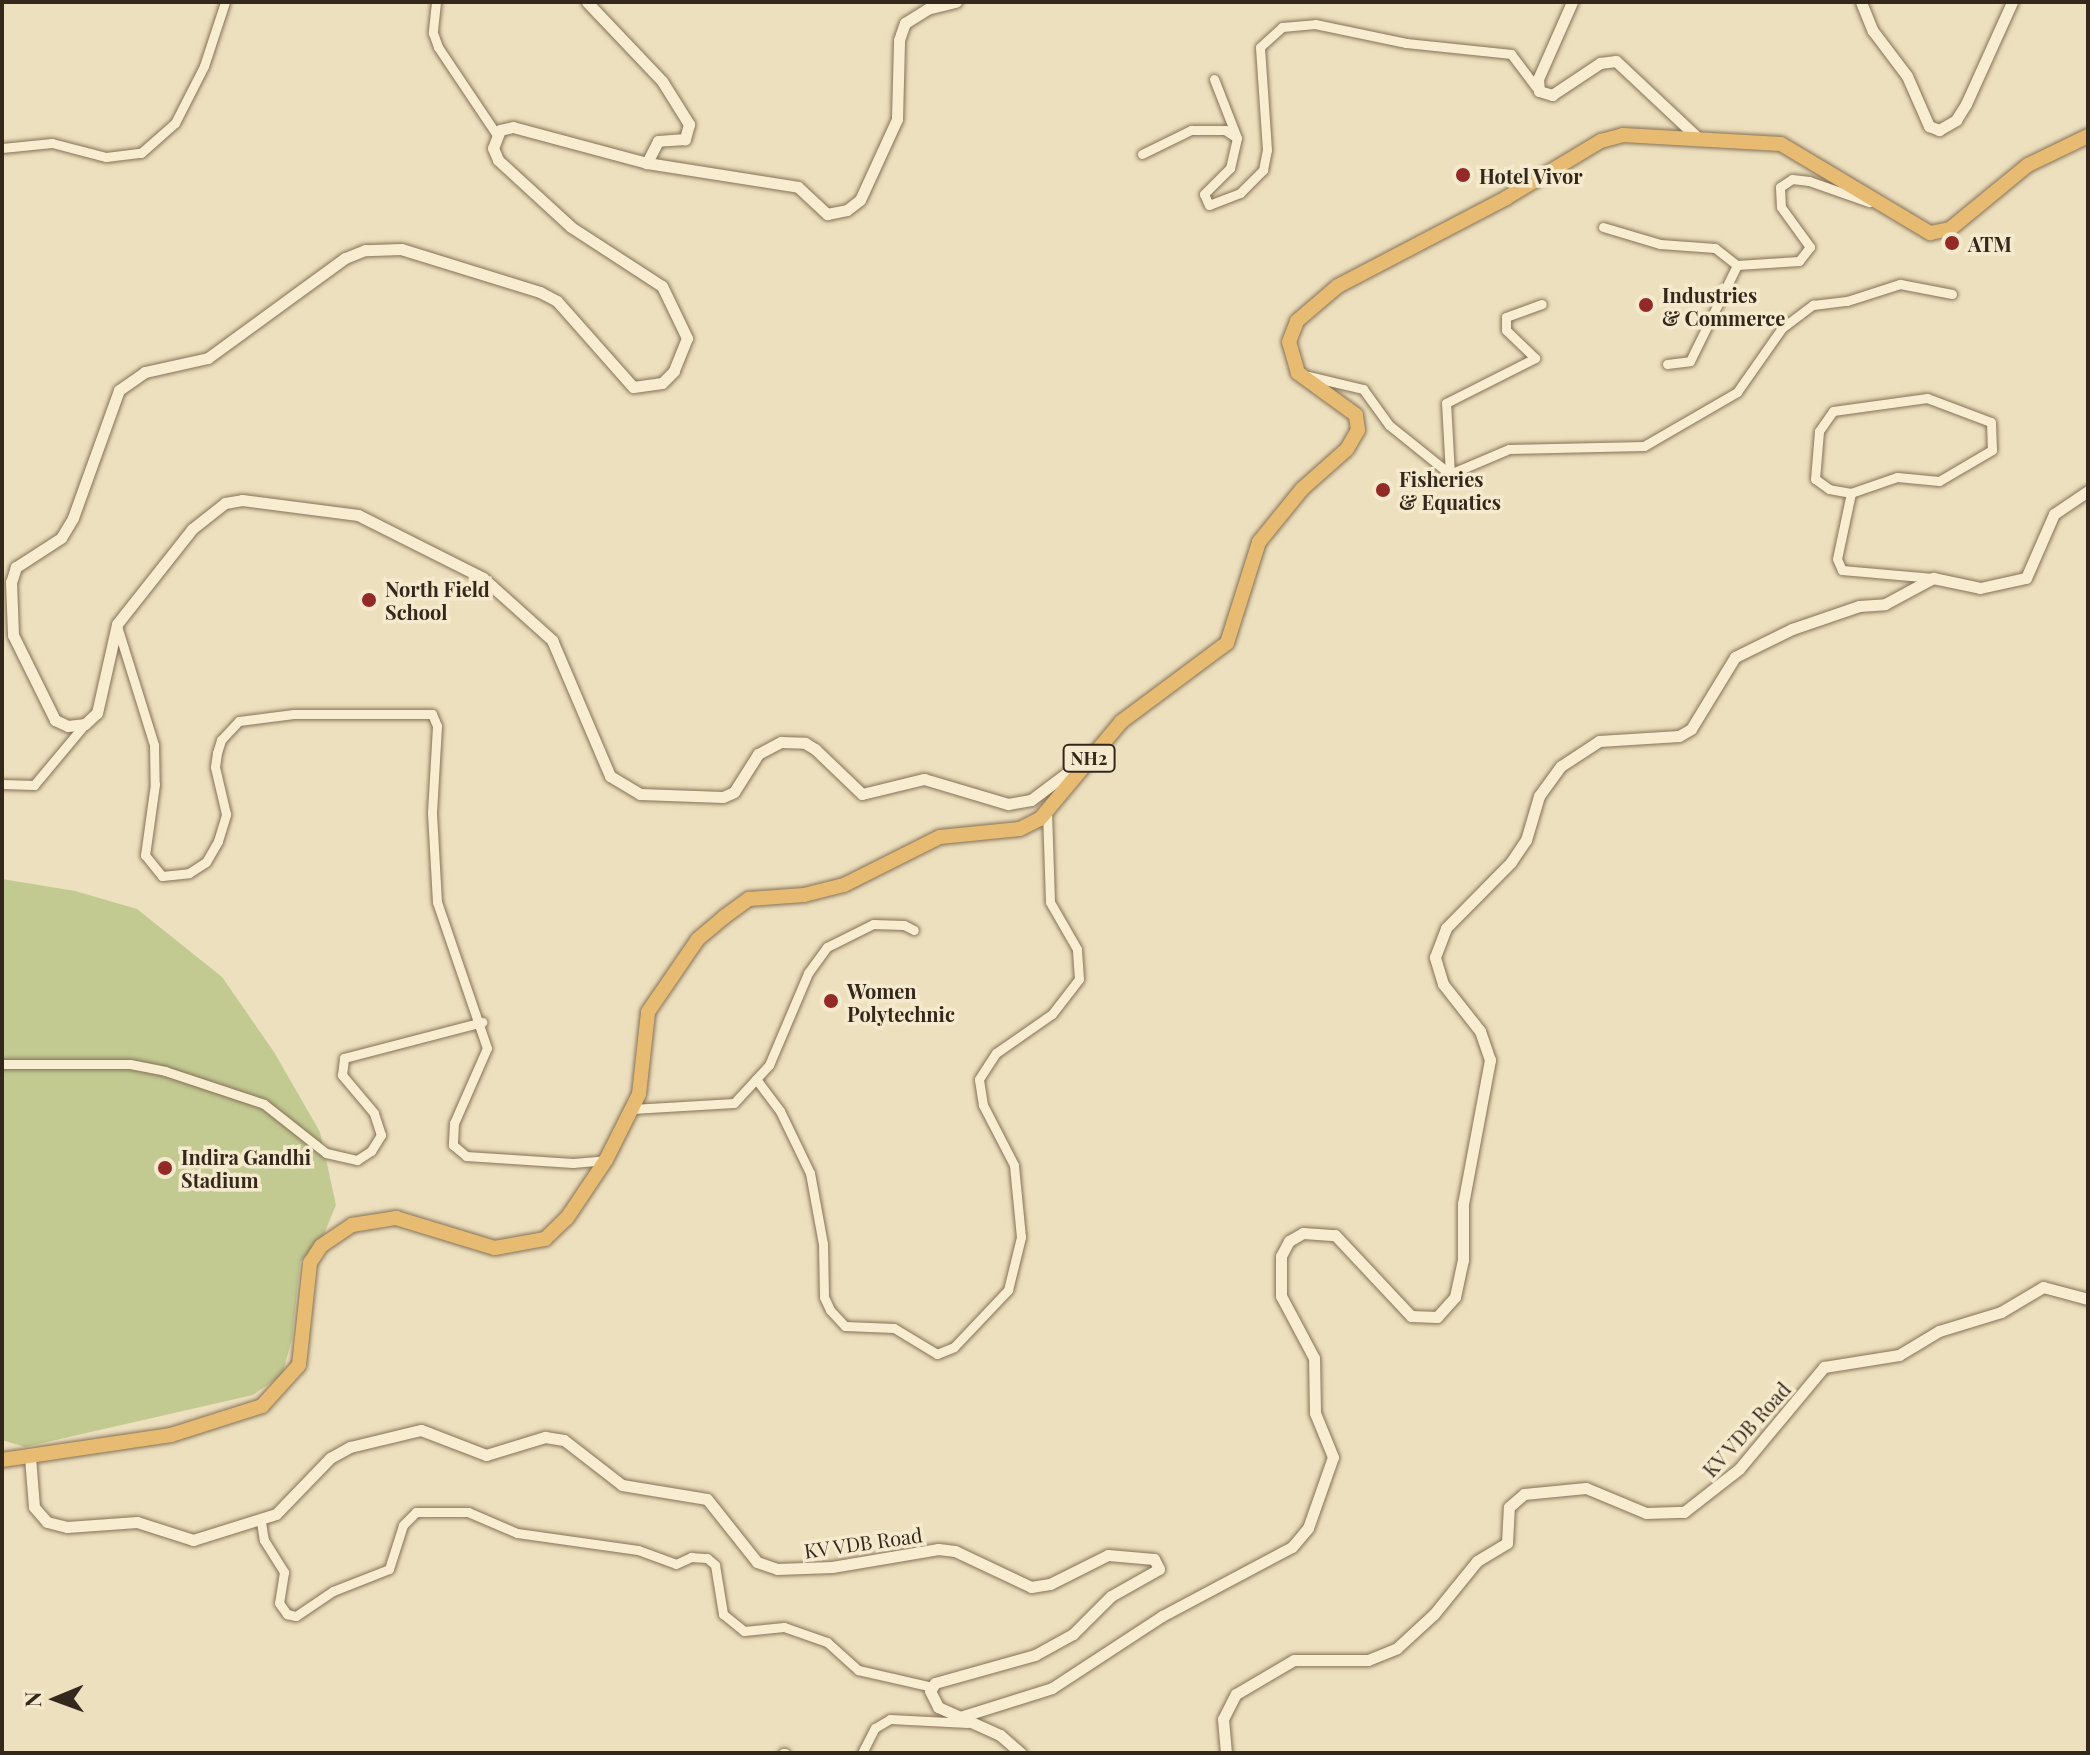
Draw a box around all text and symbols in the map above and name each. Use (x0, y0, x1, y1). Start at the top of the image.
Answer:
place label: Hotel Vivor (1479, 163, 1583, 187)
marker: Hotel Vivor (1454, 166, 1472, 184)
place label: ATM (1968, 231, 2012, 255)
marker: ATM (1943, 234, 1961, 252)
place label: Industries & Commerce (1662, 282, 1785, 329)
marker: Industries & Commerce (1637, 296, 1655, 314)
place label: Fisheries & Equatics (1399, 466, 1501, 513)
marker: Fisheries & Equatics (1374, 481, 1392, 499)
place label: North Field School (385, 576, 490, 623)
marker: North Field School (360, 591, 378, 609)
road number: NH2 (1061, 744, 1117, 772)
place label: Women Polytechnic (847, 978, 955, 1025)
marker: Women Polytechnic (822, 992, 840, 1010)
place label: Indira Gandhi Stadium (181, 1144, 311, 1191)
marker: Indira Gandhi Stadium (156, 1159, 174, 1177)
street label: KV VDB Road (1697, 1376, 1795, 1482)
street label: KV VDB Road (802, 1522, 924, 1562)
north arrow (16, 1659, 96, 1739)
text: N (17, 1691, 47, 1708)

